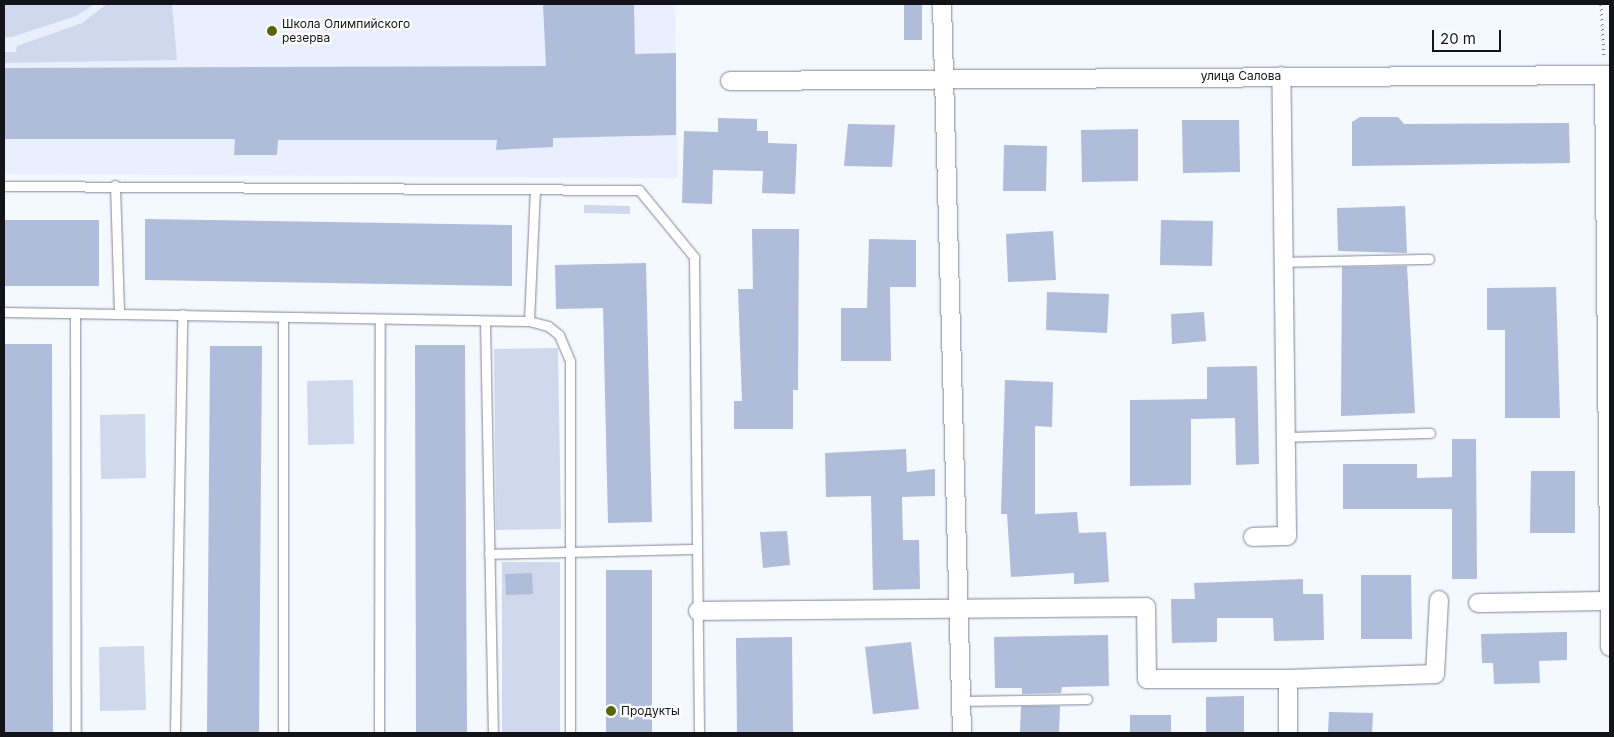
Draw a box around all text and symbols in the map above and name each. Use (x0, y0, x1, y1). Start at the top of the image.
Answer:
place label: Школа Олимпийского резерва (282, 17, 410, 45)
scale bar (1434, 20, 1503, 52)
marker: Школа Олимпийского резерва (266, 25, 278, 37)
text: 20 m (1440, 29, 1476, 48)
street label: улица Салова (1201, 69, 1281, 83)
place label: Продукты (621, 704, 680, 718)
marker: Продукты (605, 705, 617, 717)

